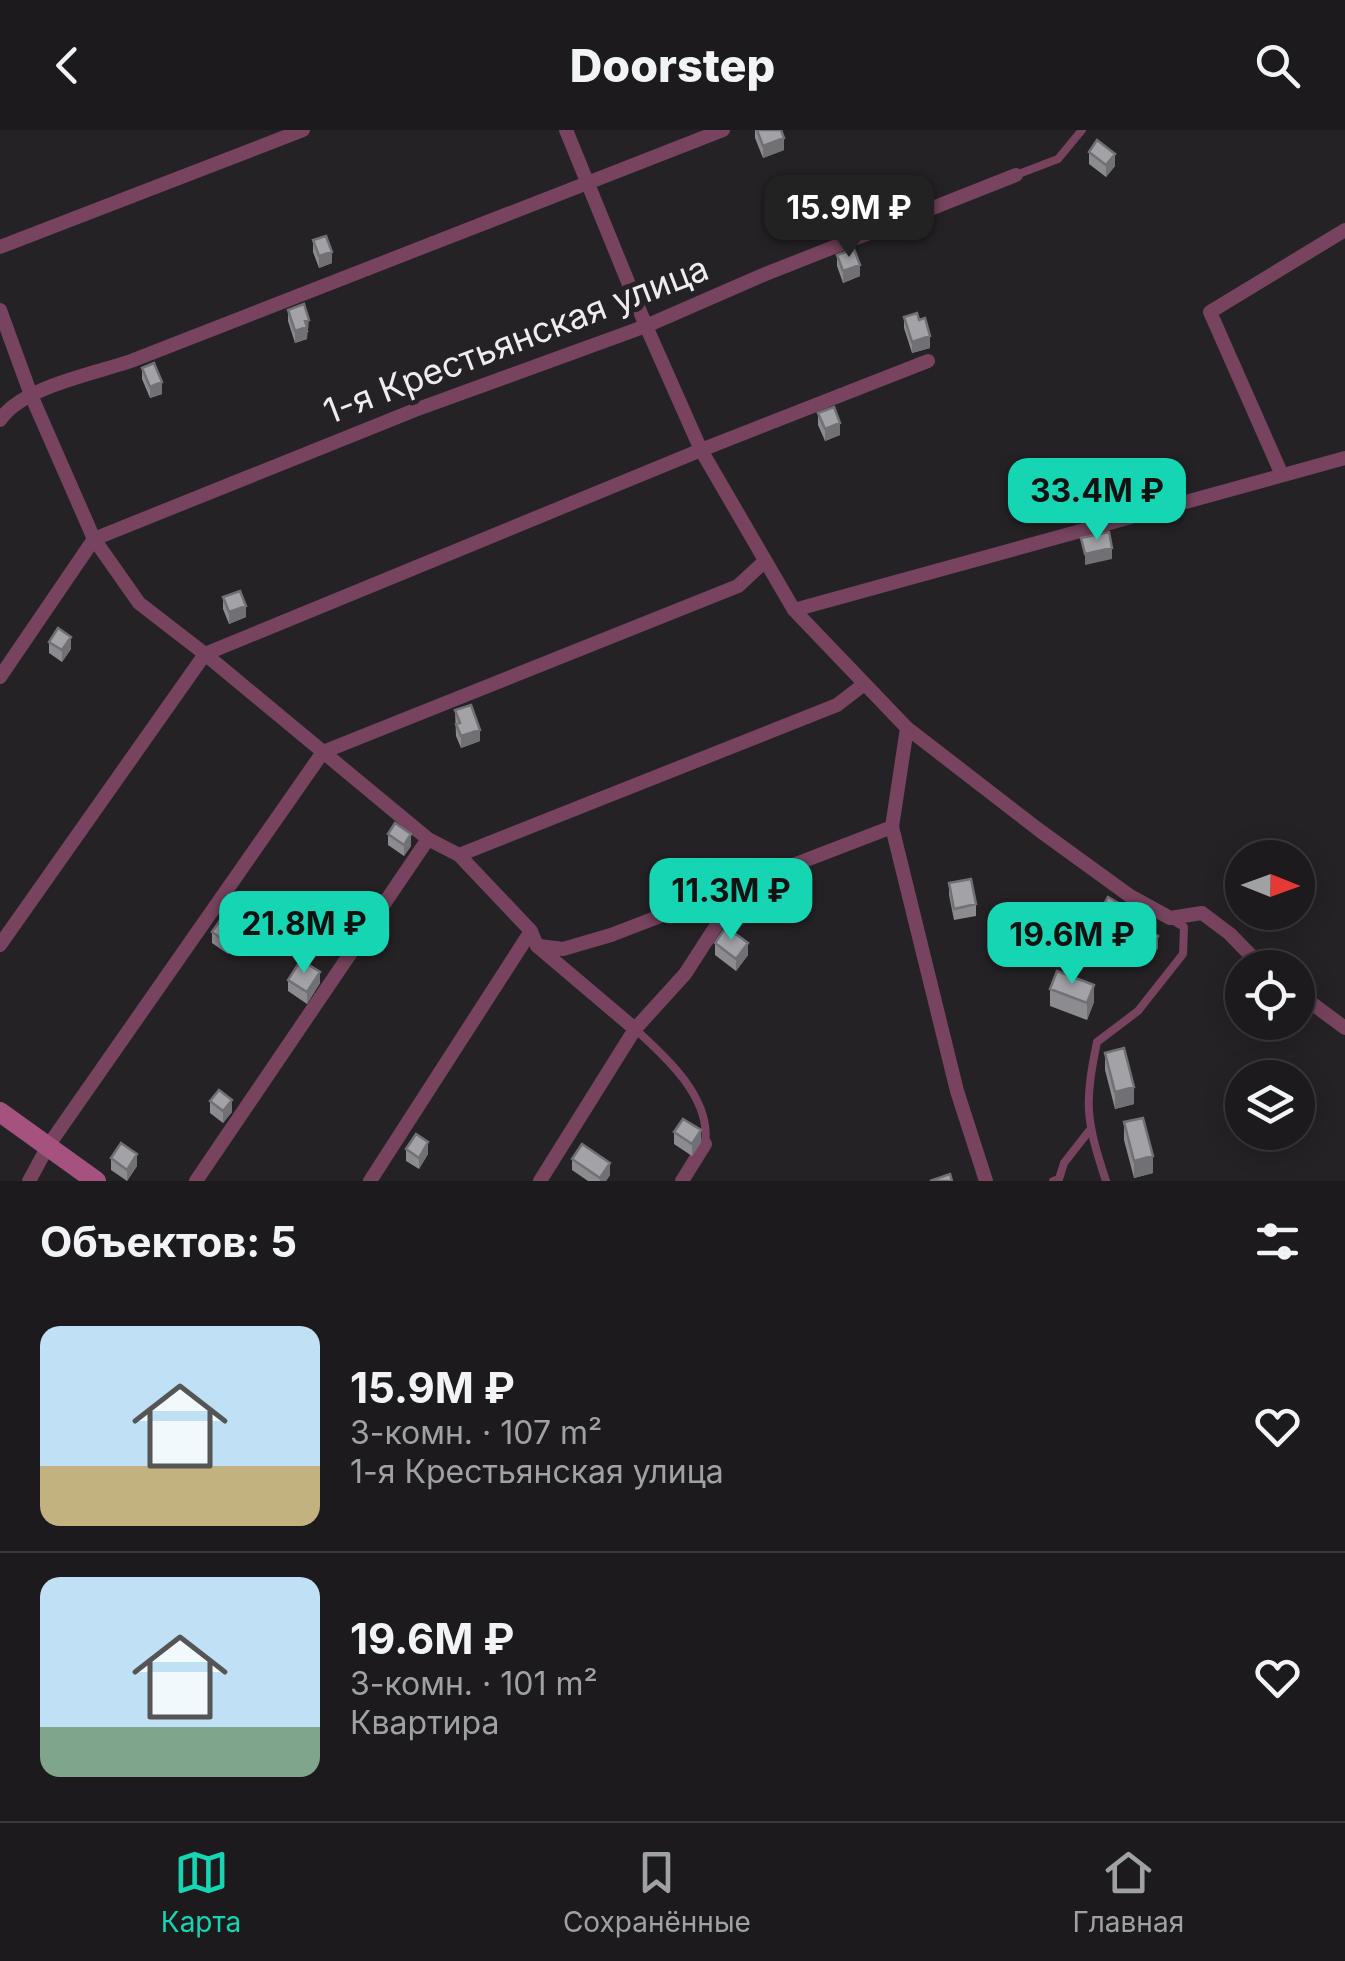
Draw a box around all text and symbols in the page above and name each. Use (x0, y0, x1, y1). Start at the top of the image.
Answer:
icon: back (40, 38, 95, 93)
text: Doorstep (570, 38, 775, 93)
icon: search (1250, 38, 1305, 93)
pin: 15.9M ₽ (757, 175, 941, 260)
text: 15.9M ₽ (786, 188, 912, 227)
street label: 1-я Крестьянская улица (317, 246, 714, 432)
pin: 33.4M ₽ (1005, 458, 1189, 543)
text: 33.4M ₽ (1030, 471, 1164, 510)
north arrow (1225, 840, 1315, 930)
map controls (1225, 840, 1315, 1150)
pin: 11.3M ₽ (639, 858, 823, 943)
text: 11.3M ₽ (671, 871, 791, 910)
pin: 21.8M ₽ (212, 891, 396, 976)
pin: 19.6M ₽ (980, 902, 1164, 987)
text: 21.8M ₽ (241, 904, 367, 943)
text: 19.6M ₽ (1009, 915, 1135, 954)
button: locate (1225, 950, 1315, 1040)
button: layers (1225, 1060, 1315, 1150)
icon: filters (1250, 1214, 1305, 1269)
text: Объектов: 5 (40, 1216, 297, 1267)
text: 15.9M ₽ (350, 1362, 515, 1413)
icon: home (120, 1366, 240, 1486)
icon: heart (1250, 1399, 1305, 1454)
text: 3-комн. · 107 m² (350, 1413, 602, 1452)
text: 1-я Крестьянская улица (350, 1452, 724, 1491)
text: 19.6M ₽ (350, 1613, 514, 1664)
icon: home (120, 1617, 240, 1737)
icon: heart (1250, 1650, 1305, 1705)
text: 3-комн. · 101 m² (350, 1664, 598, 1703)
text: Квартира (350, 1703, 499, 1742)
tab: Карта (161, 1845, 241, 1939)
tab: Сохранённые (563, 1845, 751, 1939)
tab: Главная (1073, 1845, 1184, 1939)

